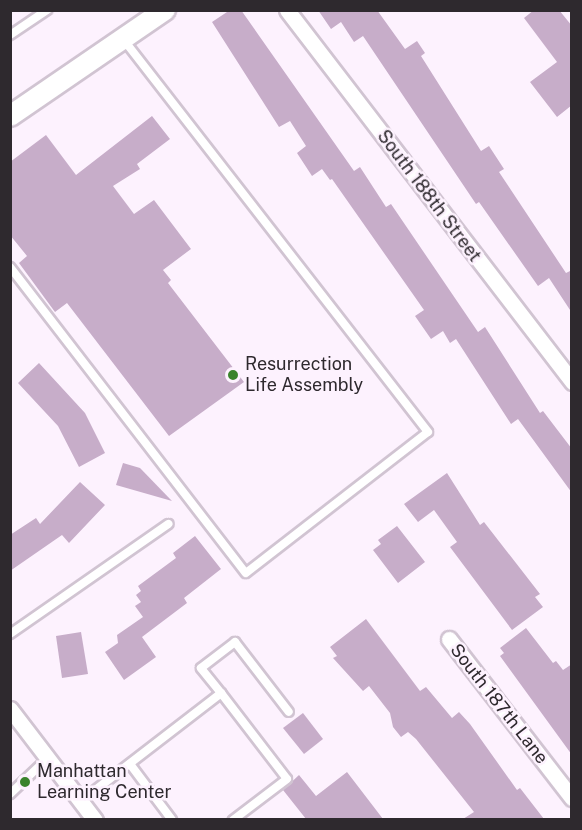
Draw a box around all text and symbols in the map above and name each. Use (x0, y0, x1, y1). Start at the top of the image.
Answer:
street label: South 188th Street (372, 126, 486, 266)
place label: Resurrection Life Assembly (245, 354, 363, 397)
marker: Resurrection Life Assembly (226, 368, 240, 382)
street label: South 187th Lane (445, 640, 553, 768)
place label: Manhattan Learning Center (37, 761, 172, 804)
marker: Manhattan Learning Center (18, 775, 32, 789)

